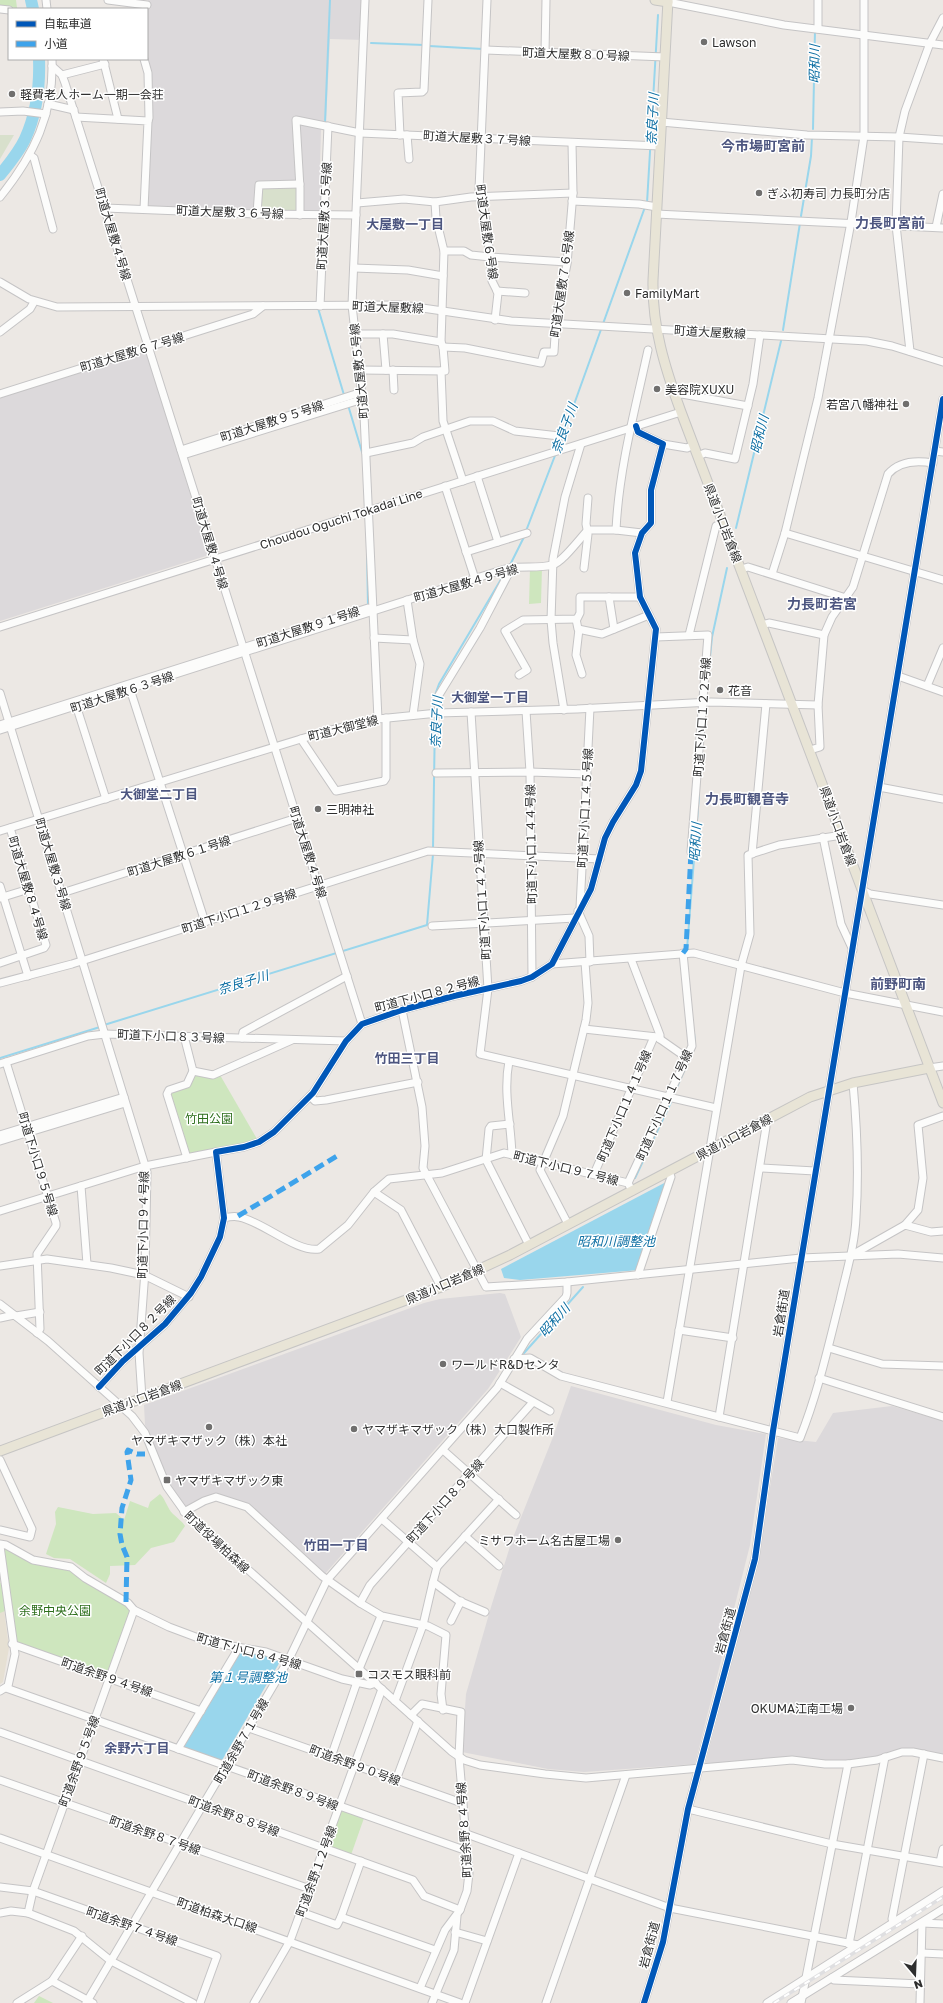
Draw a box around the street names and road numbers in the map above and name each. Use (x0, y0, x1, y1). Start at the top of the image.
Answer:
street label: 町道大屋敷８０号線 (522, 45, 630, 63)
street label: 町道大屋敷３７号線 (423, 128, 531, 148)
street label: 町道大屋敷３５号線 (314, 162, 334, 270)
street label: 町道大屋敷６号線 (473, 183, 501, 281)
street label: 町道大屋敷４号線 (92, 186, 134, 282)
street label: 町道大屋敷３６号線 (176, 203, 284, 221)
street label: 町道大屋敷７６号線 (547, 229, 577, 339)
street label: 町道大屋敷線 (352, 298, 424, 316)
street label: 町道大屋敷５号線 (347, 322, 371, 420)
street label: 町道大屋敷線 (674, 323, 746, 341)
street label: 町道大屋敷６７号線 (78, 329, 186, 375)
street label: 町道大屋敷９５号線 (218, 397, 326, 445)
street label: 県道小口岩倉線 (701, 481, 745, 565)
street label: Choudou Oguchi Tokadai Line (258, 486, 424, 552)
street label: 町道大屋敷４号線 (189, 495, 231, 591)
street label: 町道大屋敷４９号線 (412, 561, 520, 605)
street label: 町道大屋敷９１号線 (254, 603, 362, 651)
street label: 町道下小口１２２号線 (690, 657, 714, 777)
street label: 町道大屋敷６３号線 (68, 668, 176, 716)
street label: 町道大御堂線 (306, 712, 380, 744)
street label: 町道下小口１４５号線 (574, 748, 596, 868)
street label: 町道下小口１４４号線 (522, 784, 540, 904)
street label: 県道小口岩倉線 (817, 784, 859, 868)
street label: 町道大屋敷４号線 (286, 804, 330, 900)
street label: 町道大屋敷３号線 (32, 816, 74, 912)
street label: 町道大屋敷６１号線 (125, 832, 233, 880)
street label: 町道大屋敷８４号線 (5, 834, 51, 942)
street label: 町道下小口１４２号線 (470, 840, 494, 960)
street label: 町道下小口１２９号線 (180, 885, 298, 937)
street label: 町道下小口８２号線 (373, 973, 481, 1015)
street label: 町道下小口８３号線 (117, 1027, 225, 1045)
street label: 町道下小口１１７号線 (633, 1047, 695, 1163)
street label: 町道下小口１４１号線 (594, 1048, 654, 1164)
street label: 町道下小口９５号線 (15, 1110, 61, 1218)
street label: 県道小口岩倉線 (693, 1111, 775, 1163)
street label: 町道下小口９７号線 (512, 1148, 620, 1188)
street label: 町道下小口９４号線 (135, 1171, 151, 1279)
street label: 県道小口岩倉線 (403, 1261, 487, 1307)
street label: 岩倉街道 (770, 1288, 792, 1338)
street label: 町道下小口８２号線 (92, 1292, 178, 1378)
street label: 県道小口岩倉線 (100, 1377, 184, 1419)
street label: 町道下小口８９号線 (403, 1456, 487, 1546)
street label: 町道役場柏森線 (181, 1508, 253, 1576)
street label: 岩倉街道 (712, 1606, 738, 1656)
street label: 町道下小口８４号線 (195, 1630, 303, 1672)
street label: 町道余野９４号線 (59, 1654, 155, 1700)
street label: 町道余野７１号線 (211, 1696, 271, 1786)
street label: 町道余野９５号線 (56, 1713, 102, 1809)
street label: 町道余野９０号線 (307, 1742, 403, 1788)
street label: 町道余野８９号線 (245, 1767, 341, 1813)
street label: 町道余野８４号線 (453, 1782, 475, 1878)
street label: 町道余野８８号線 (186, 1793, 282, 1839)
street label: 町道余野８７号線 (107, 1812, 203, 1858)
street label: 町道余野１２号線 (293, 1823, 339, 1919)
street label: 町道柏森大口線 (175, 1894, 259, 1936)
street label: 町道余野７４号線 (84, 1903, 180, 1949)
street label: 岩倉街道 (636, 1920, 662, 1970)

